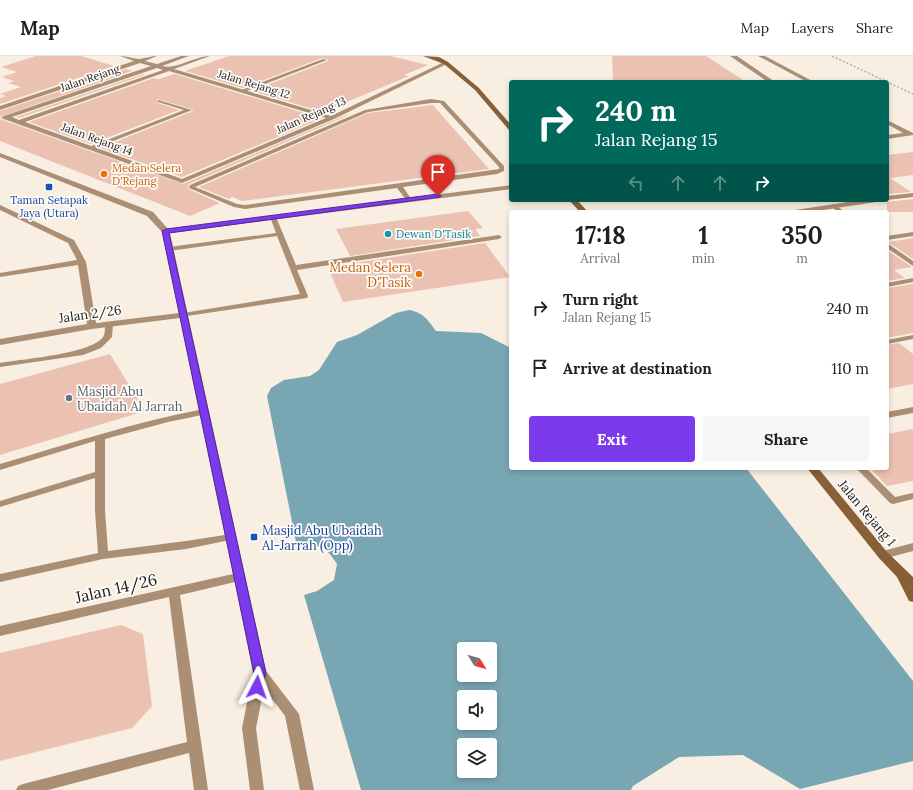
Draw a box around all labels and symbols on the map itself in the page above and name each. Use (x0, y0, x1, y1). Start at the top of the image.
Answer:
street label: Jalan Rejang (57, 61, 122, 95)
street label: Jalan Rejang 12 (215, 66, 292, 102)
street label: Jalan Rejang 13 (273, 93, 348, 137)
street label: Jalan Rejang 14 (59, 119, 135, 158)
pin (421, 155, 455, 196)
place label: Medan Selera D'Rejang (112, 161, 182, 188)
marker: Medan Selera D'Rejang (99, 169, 109, 179)
marker: Taman Setapak Jaya (Utara) (44, 182, 54, 192)
place label: Taman Setapak Jaya (Utara) (10, 193, 88, 221)
place label: Dewan D'Tasik (396, 227, 471, 241)
marker: Dewan D'Tasik (383, 229, 393, 239)
place label: Medan Selera D'Tasik (329, 259, 411, 291)
marker: Medan Selera D'Tasik (414, 269, 424, 279)
street label: Jalan 2/26 (57, 301, 122, 327)
place label: Masjid Abu Ubaidah Al Jarrah (77, 383, 183, 415)
marker: Masjid Abu Ubaidah Al Jarrah (64, 393, 74, 403)
street label: Jalan Rejang 1 (834, 476, 900, 550)
place label: Masjid Abu Ubaidah Al-Jarrah (Opp) (261, 522, 382, 554)
marker: Masjid Abu Ubaidah Al-Jarrah (Opp) (249, 532, 259, 542)
street label: Jalan 14/26 (72, 569, 159, 608)
north arrow (457, 642, 497, 682)
position arrow (236, 666, 278, 708)

